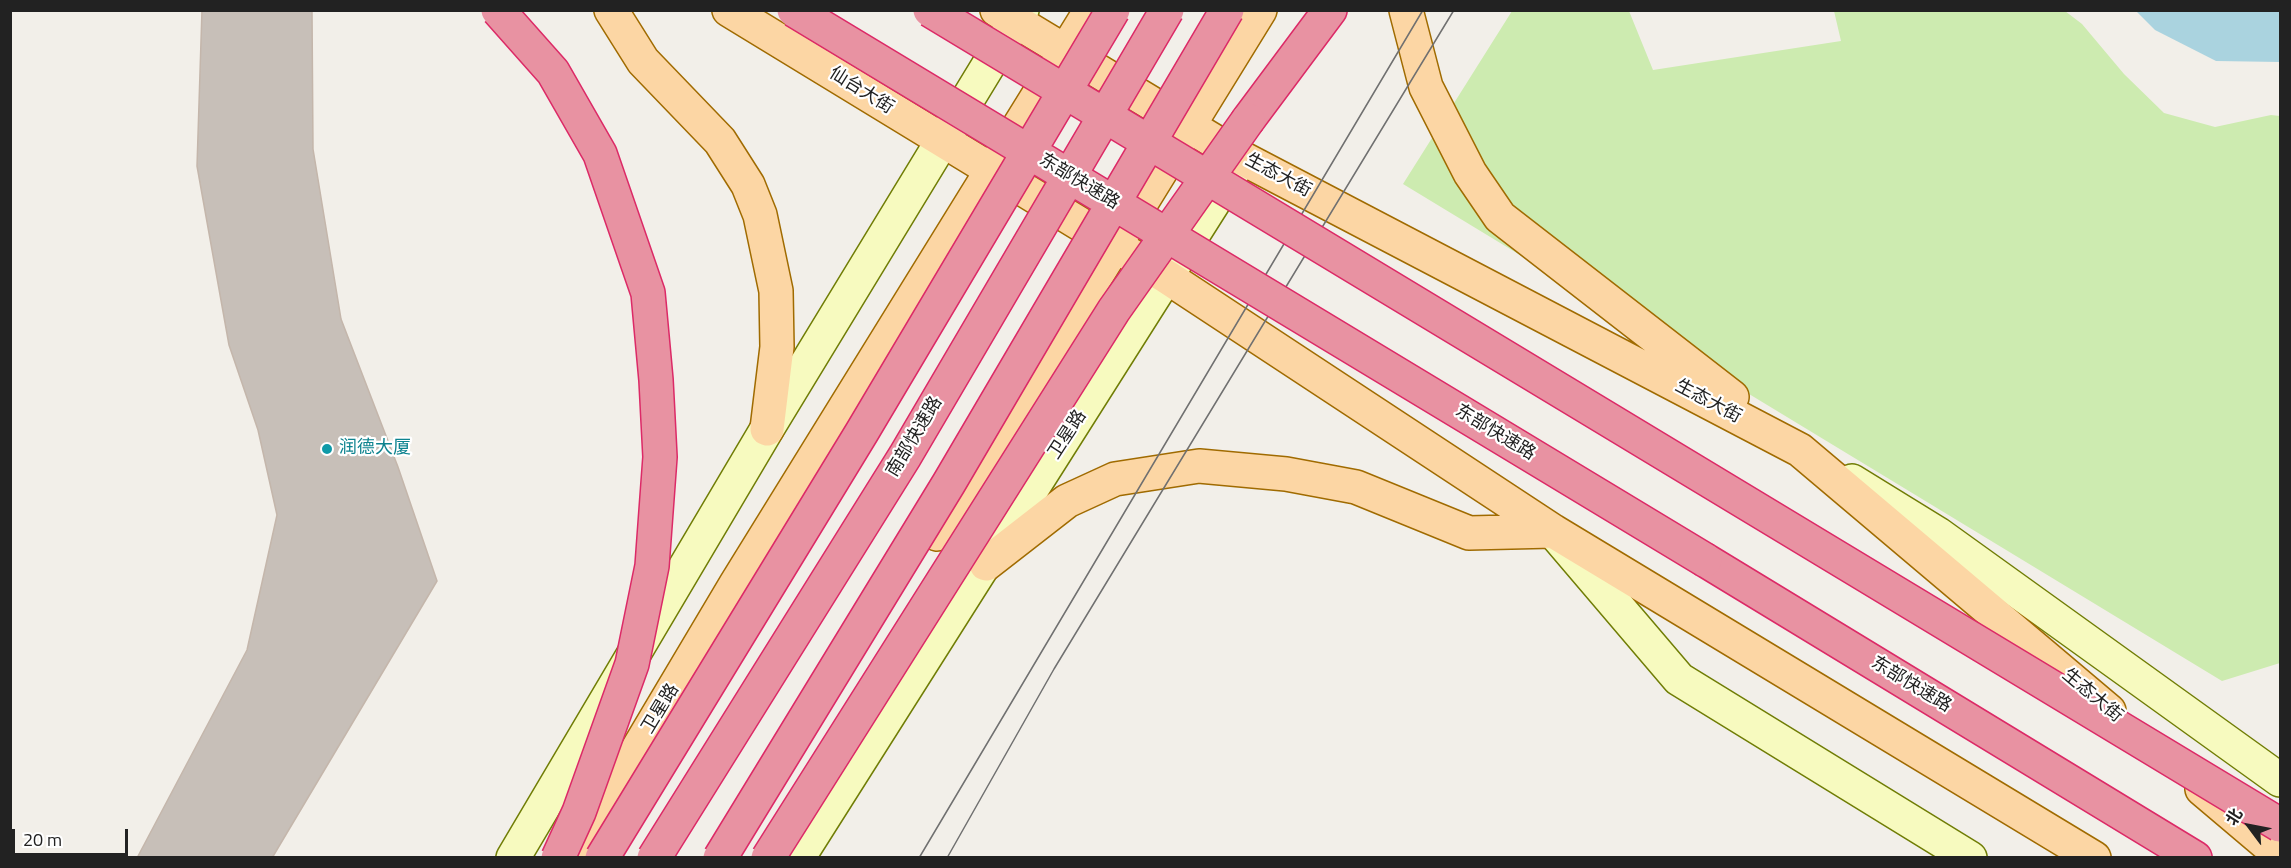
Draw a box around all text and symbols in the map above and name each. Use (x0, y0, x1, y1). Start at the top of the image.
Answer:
street label: 仙台大街 (825, 63, 897, 119)
street label: 东部快速路 (1035, 150, 1123, 214)
street label: 生态大街 (1241, 150, 1315, 202)
street label: 生态大街 (1671, 376, 1745, 428)
street label: 南部快速路 (883, 393, 947, 481)
street label: 东部快速路 (1451, 401, 1539, 465)
street label: 卫星路 (1044, 406, 1092, 464)
place label: 润德大厦 (339, 438, 411, 460)
marker: 润德大厦 (320, 442, 334, 456)
street label: 东部快速路 (1867, 653, 1955, 717)
street label: 生态大街 (2057, 665, 2127, 727)
street label: 卫星路 (638, 680, 684, 738)
north arrow (2219, 796, 2279, 856)
text: 北 (2219, 803, 2248, 830)
scale bar (15, 817, 130, 855)
text: 20 m (23, 826, 62, 853)

